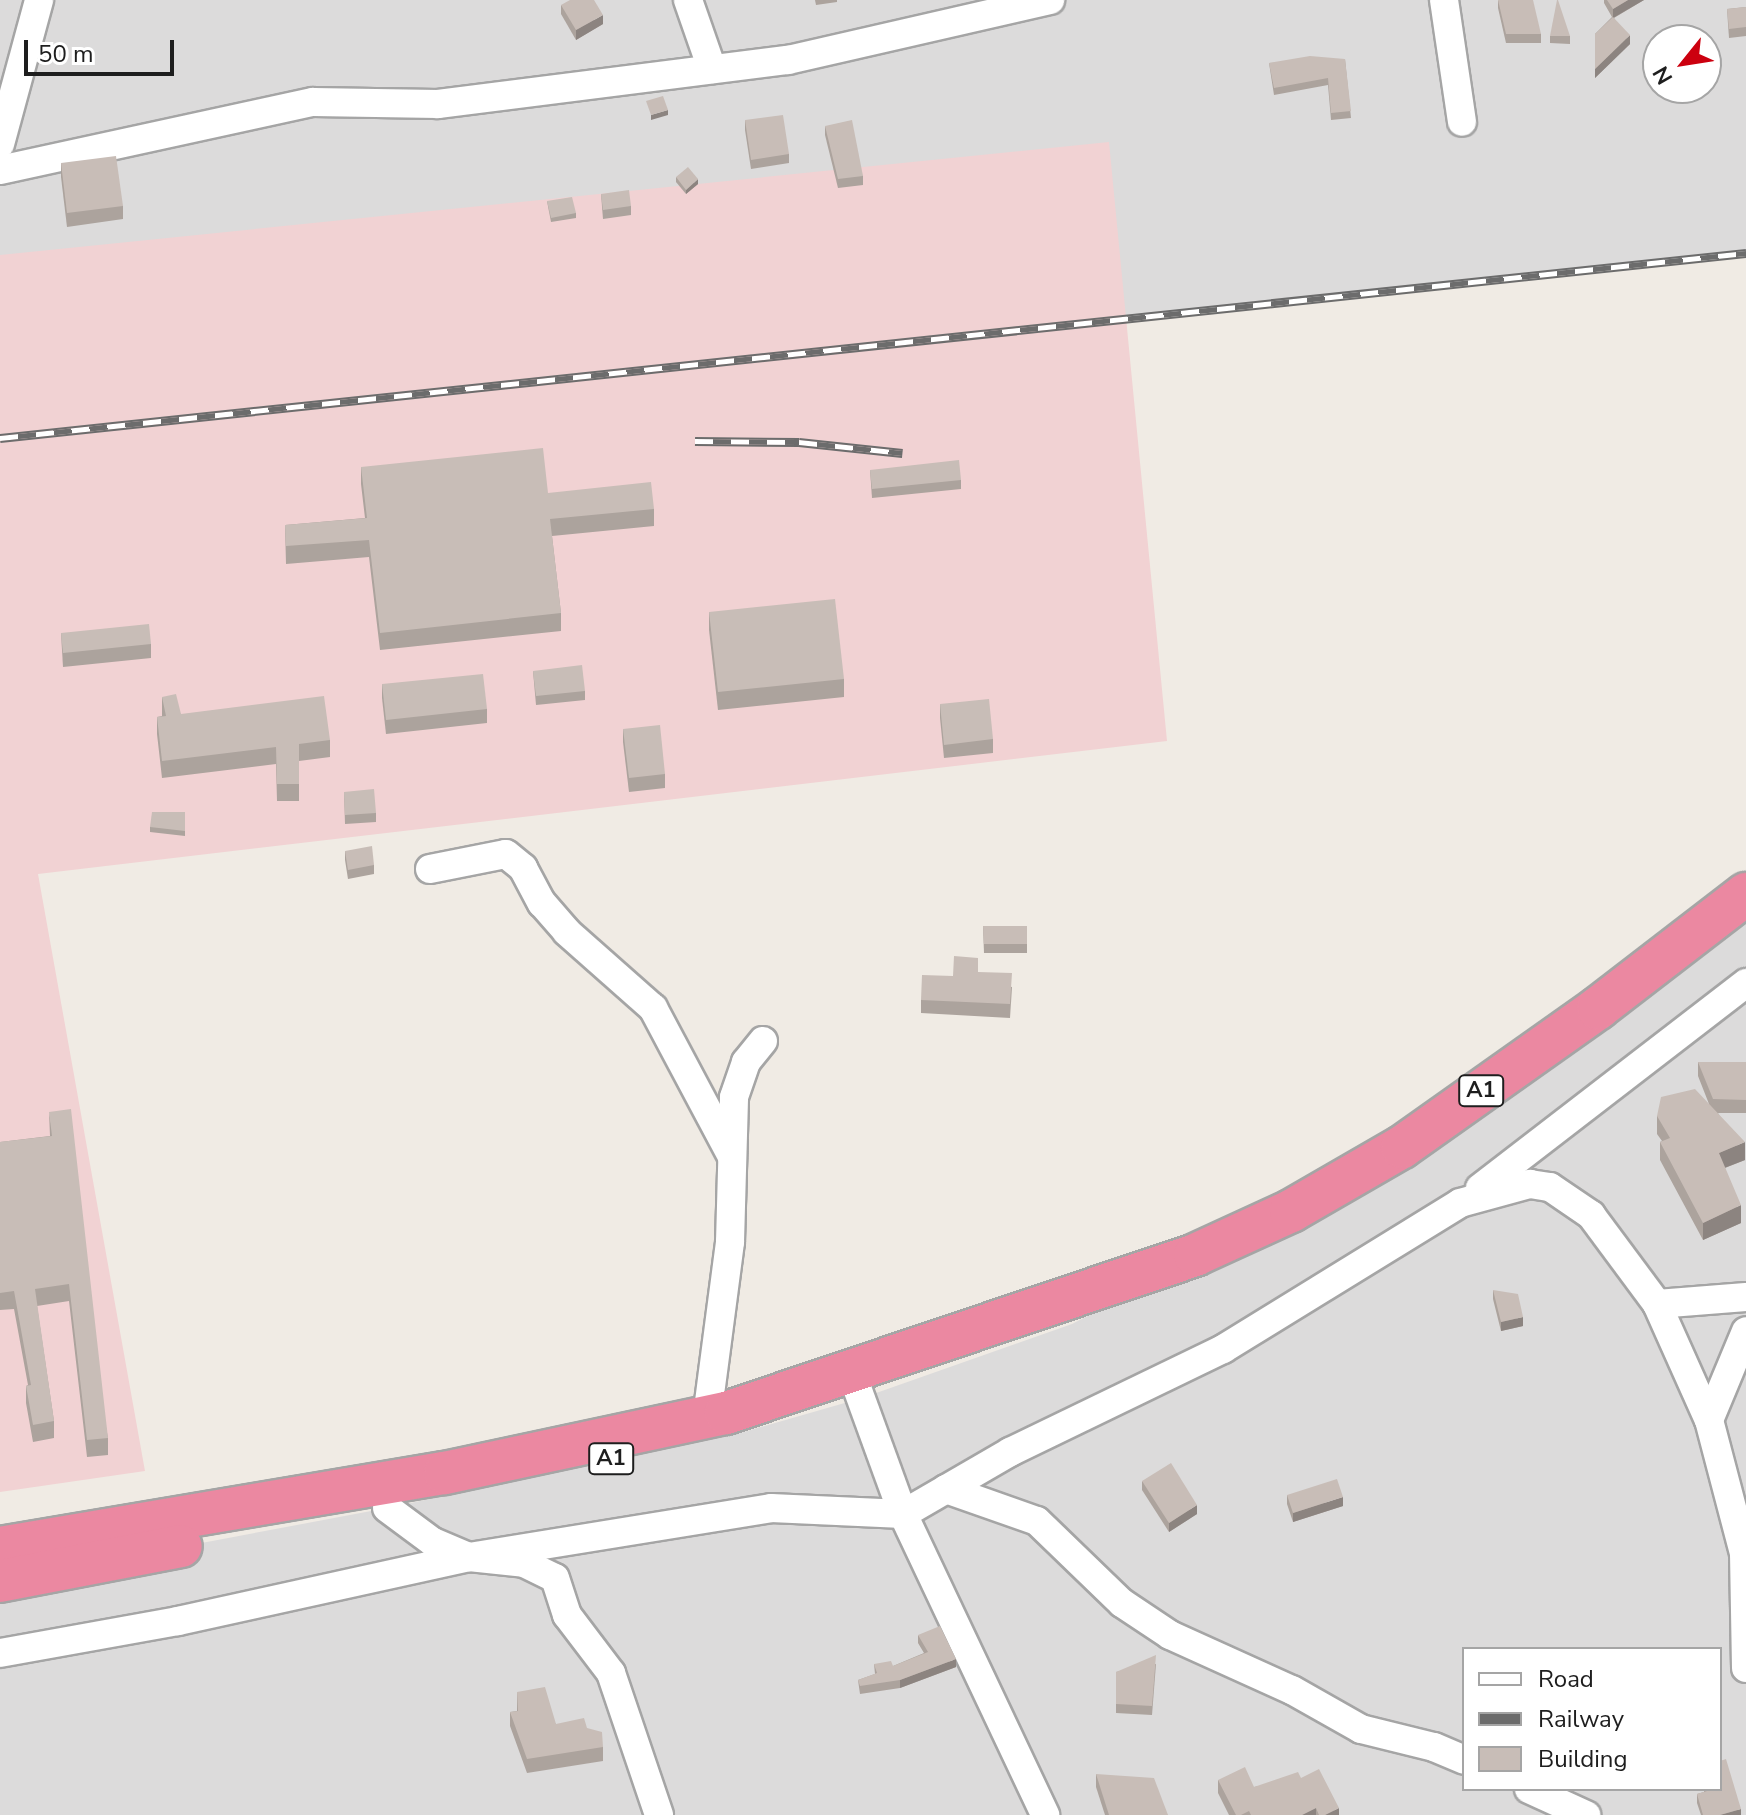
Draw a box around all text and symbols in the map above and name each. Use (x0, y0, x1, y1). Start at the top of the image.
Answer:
scale bar (28, 24, 178, 74)
north arrow (1642, 24, 1722, 104)
text: 50 m (38, 38, 94, 70)
text: N (1646, 60, 1680, 90)
road number: A1 (1457, 1073, 1505, 1109)
road number: A1 (587, 1441, 635, 1477)
legend (1462, 1647, 1722, 1791)
text: Road (1538, 1663, 1594, 1695)
text: Railway (1538, 1703, 1624, 1735)
text: Building (1538, 1743, 1628, 1775)

